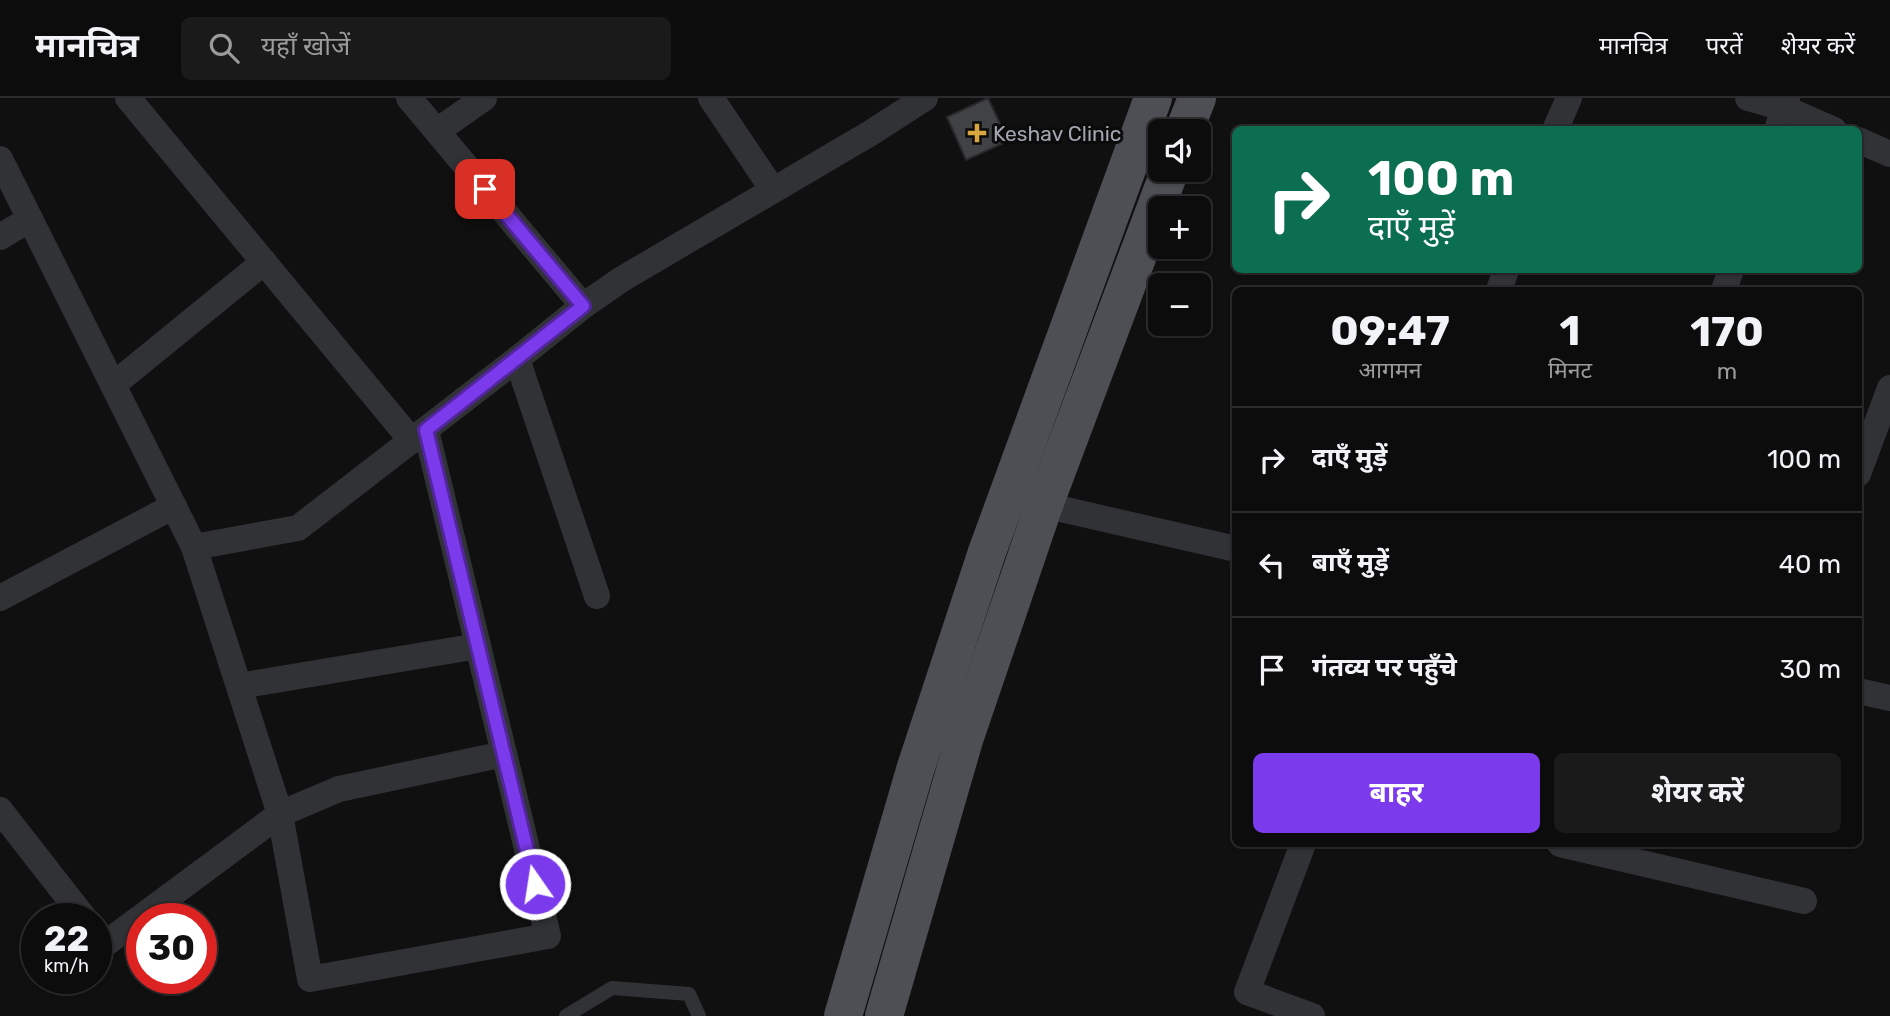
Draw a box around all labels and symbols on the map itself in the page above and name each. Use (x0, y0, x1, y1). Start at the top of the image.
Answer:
place label: Keshav Clinic (993, 121, 1121, 146)
marker: Keshav Clinic (967, 123, 987, 143)
pin (455, 159, 515, 219)
position arrow (498, 847, 572, 921)
speed limit sign: 30 (126, 903, 217, 994)

